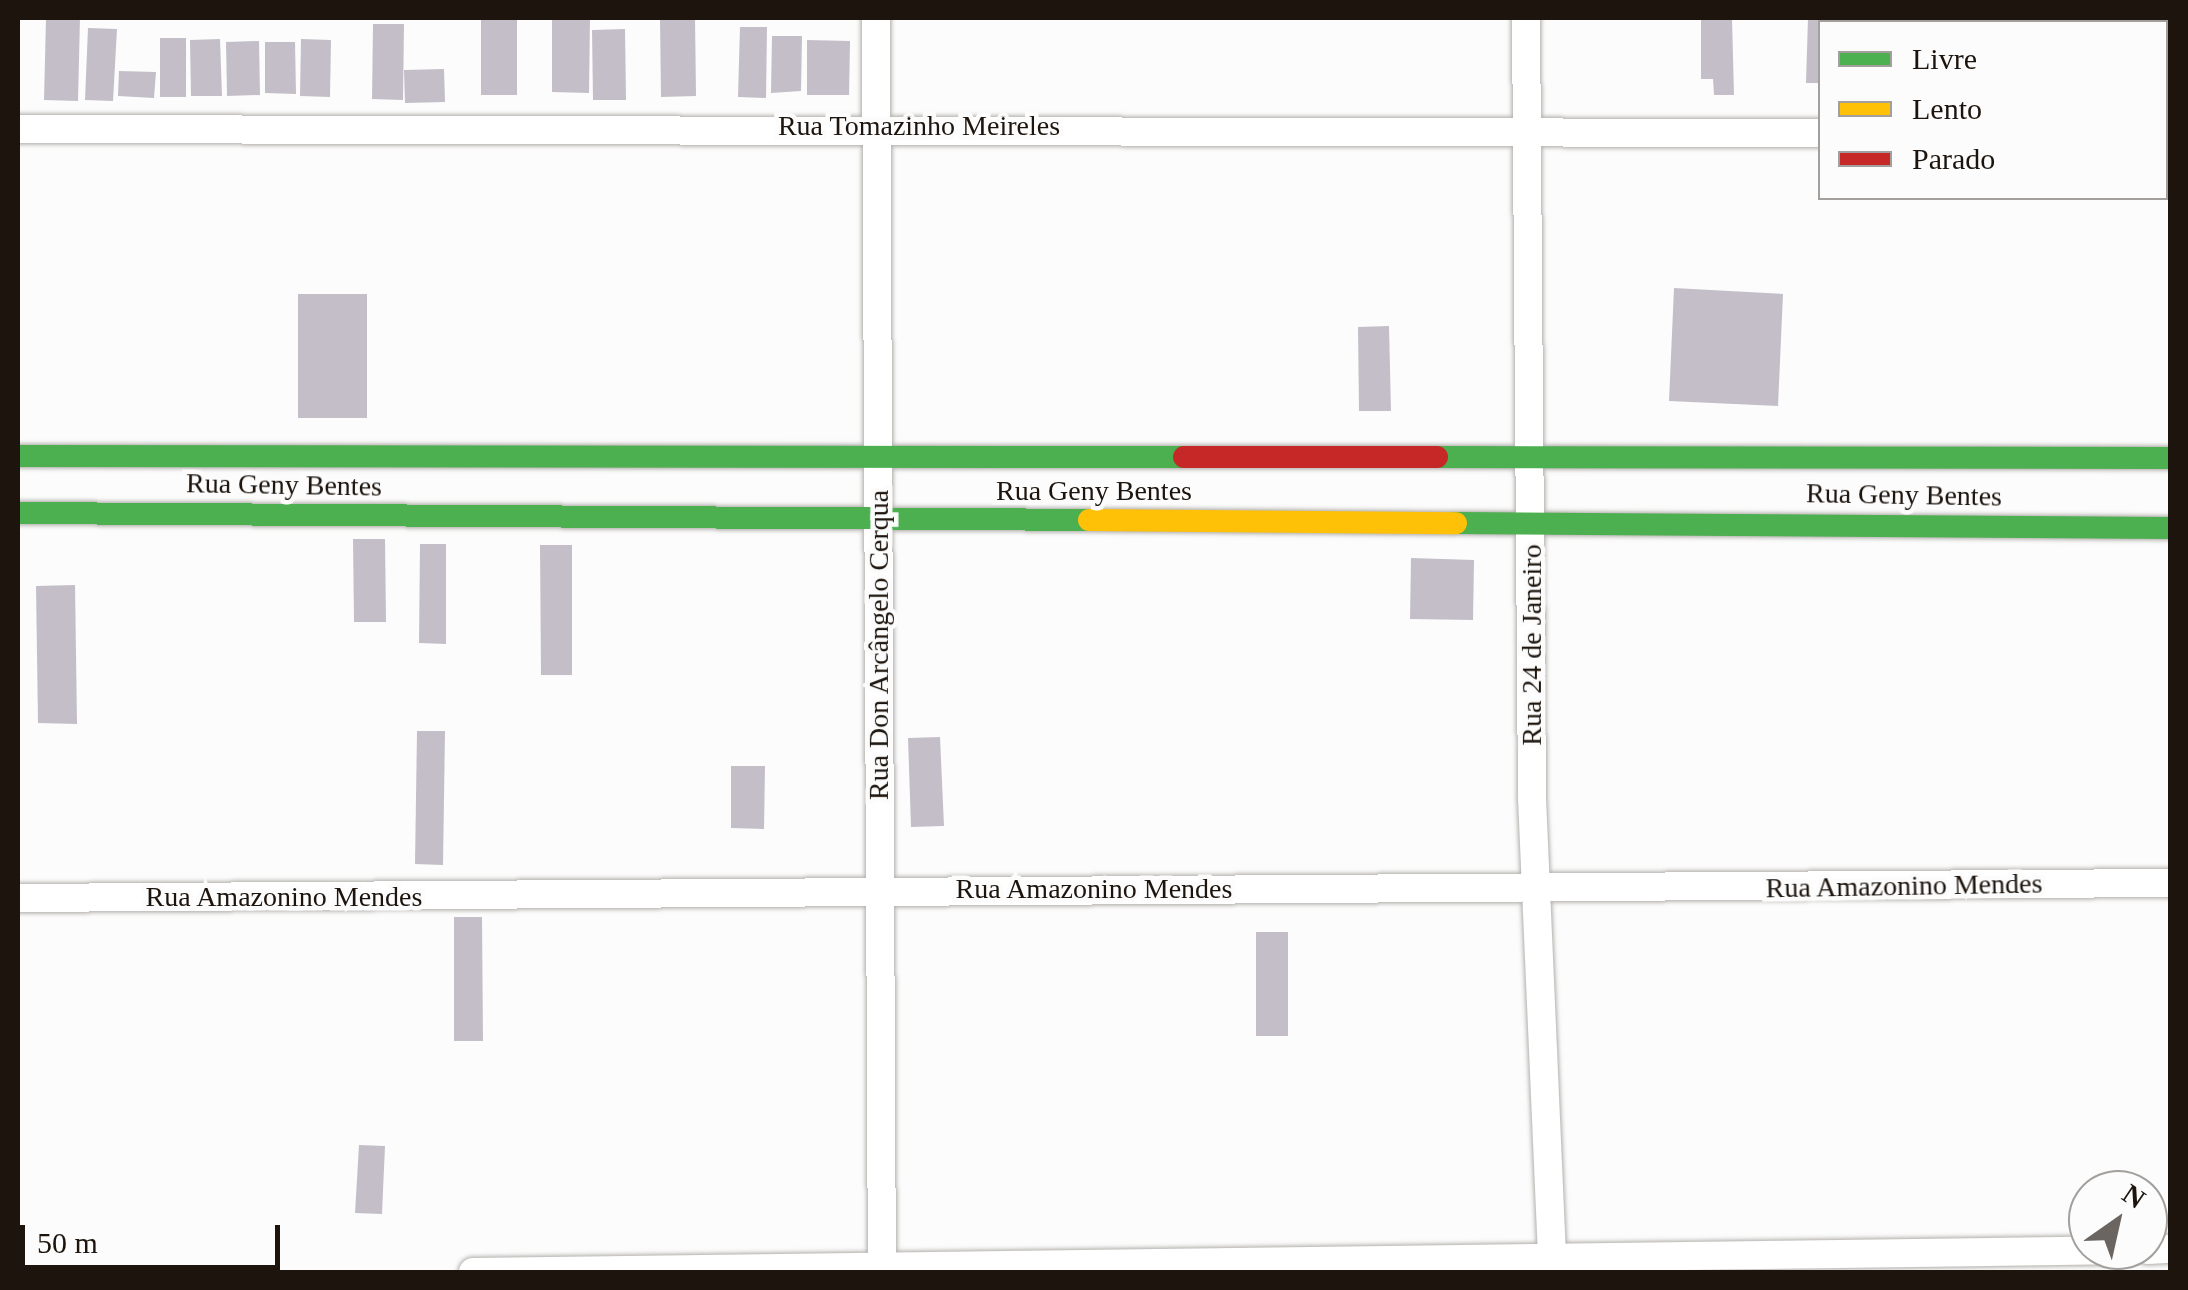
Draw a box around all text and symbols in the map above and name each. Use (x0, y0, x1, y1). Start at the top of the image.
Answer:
legend (1818, 20, 2168, 200)
text: Livre (1912, 42, 1977, 75)
text: Lento (1912, 92, 1982, 125)
street label: Rua Tomazinho Meireles (778, 109, 1060, 143)
text: Parado (1912, 142, 1995, 175)
street label: Rua Geny Bentes (186, 466, 382, 504)
street label: Rua Geny Bentes (996, 474, 1192, 508)
street label: Rua Geny Bentes (1806, 476, 2002, 514)
street label: Rua Don Arcângelo Cerqua (862, 489, 896, 801)
street label: Rua 24 de Janeiro (1515, 544, 1549, 746)
street label: Rua Amazonino Mendes (1765, 867, 2043, 905)
street label: Rua Amazonino Mendes (955, 872, 1233, 906)
street label: Rua Amazonino Mendes (145, 880, 423, 914)
north arrow (2068, 1170, 2168, 1270)
text: N (2117, 1178, 2151, 1215)
scale bar (25, 1205, 285, 1267)
text: 50 m (37, 1226, 98, 1259)

